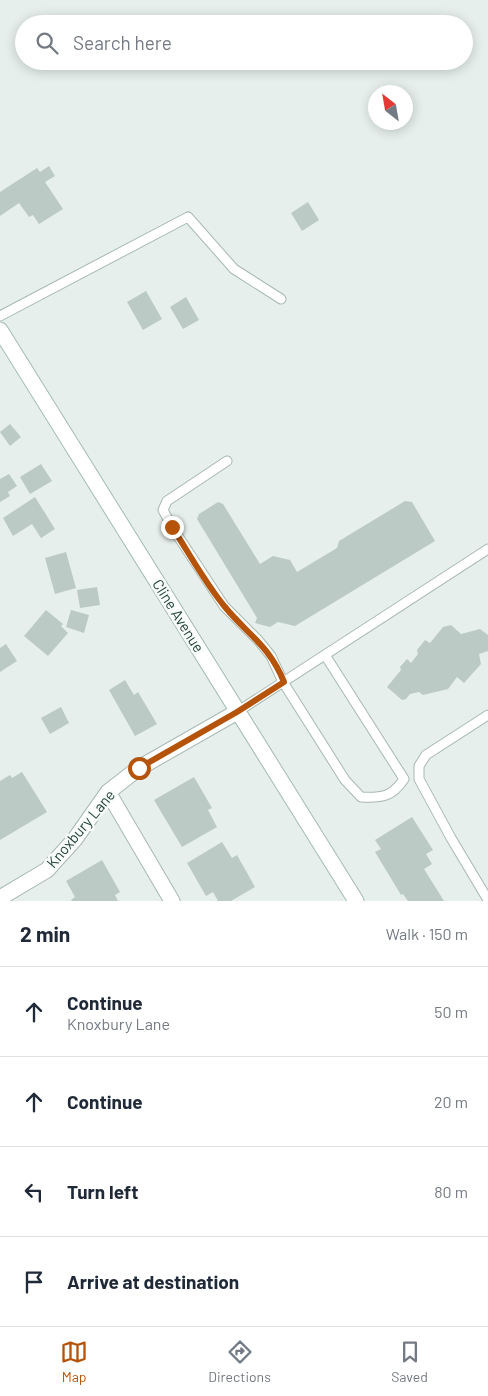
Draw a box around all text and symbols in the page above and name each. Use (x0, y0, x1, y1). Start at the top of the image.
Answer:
search box (15, 15, 473, 70)
icon: search (33, 29, 61, 57)
text: Search here (73, 31, 172, 54)
north arrow (368, 85, 413, 130)
route end (161, 516, 184, 539)
street label: Cline Avenue (149, 575, 208, 655)
route start (128, 757, 151, 780)
street label: Knoxbury Lane (42, 786, 118, 871)
text: 2 min (20, 921, 70, 946)
text: Walk · 150 m (386, 924, 468, 943)
text: Continue (67, 991, 143, 1014)
icon: ahead (20, 998, 48, 1026)
text: 50 m (434, 1002, 468, 1021)
text: Knoxbury Lane (67, 1014, 170, 1033)
icon: ahead (20, 1088, 48, 1116)
text: Continue (67, 1090, 143, 1113)
text: 20 m (434, 1092, 468, 1111)
icon: left (20, 1178, 48, 1206)
text: Turn left (67, 1180, 138, 1203)
text: 80 m (434, 1182, 468, 1201)
icon: arrive (20, 1268, 48, 1296)
text: Arrive at destination (67, 1270, 239, 1293)
tab: Map (60, 1338, 88, 1385)
tab: Directions (208, 1338, 271, 1385)
tab: Saved (391, 1338, 428, 1385)

